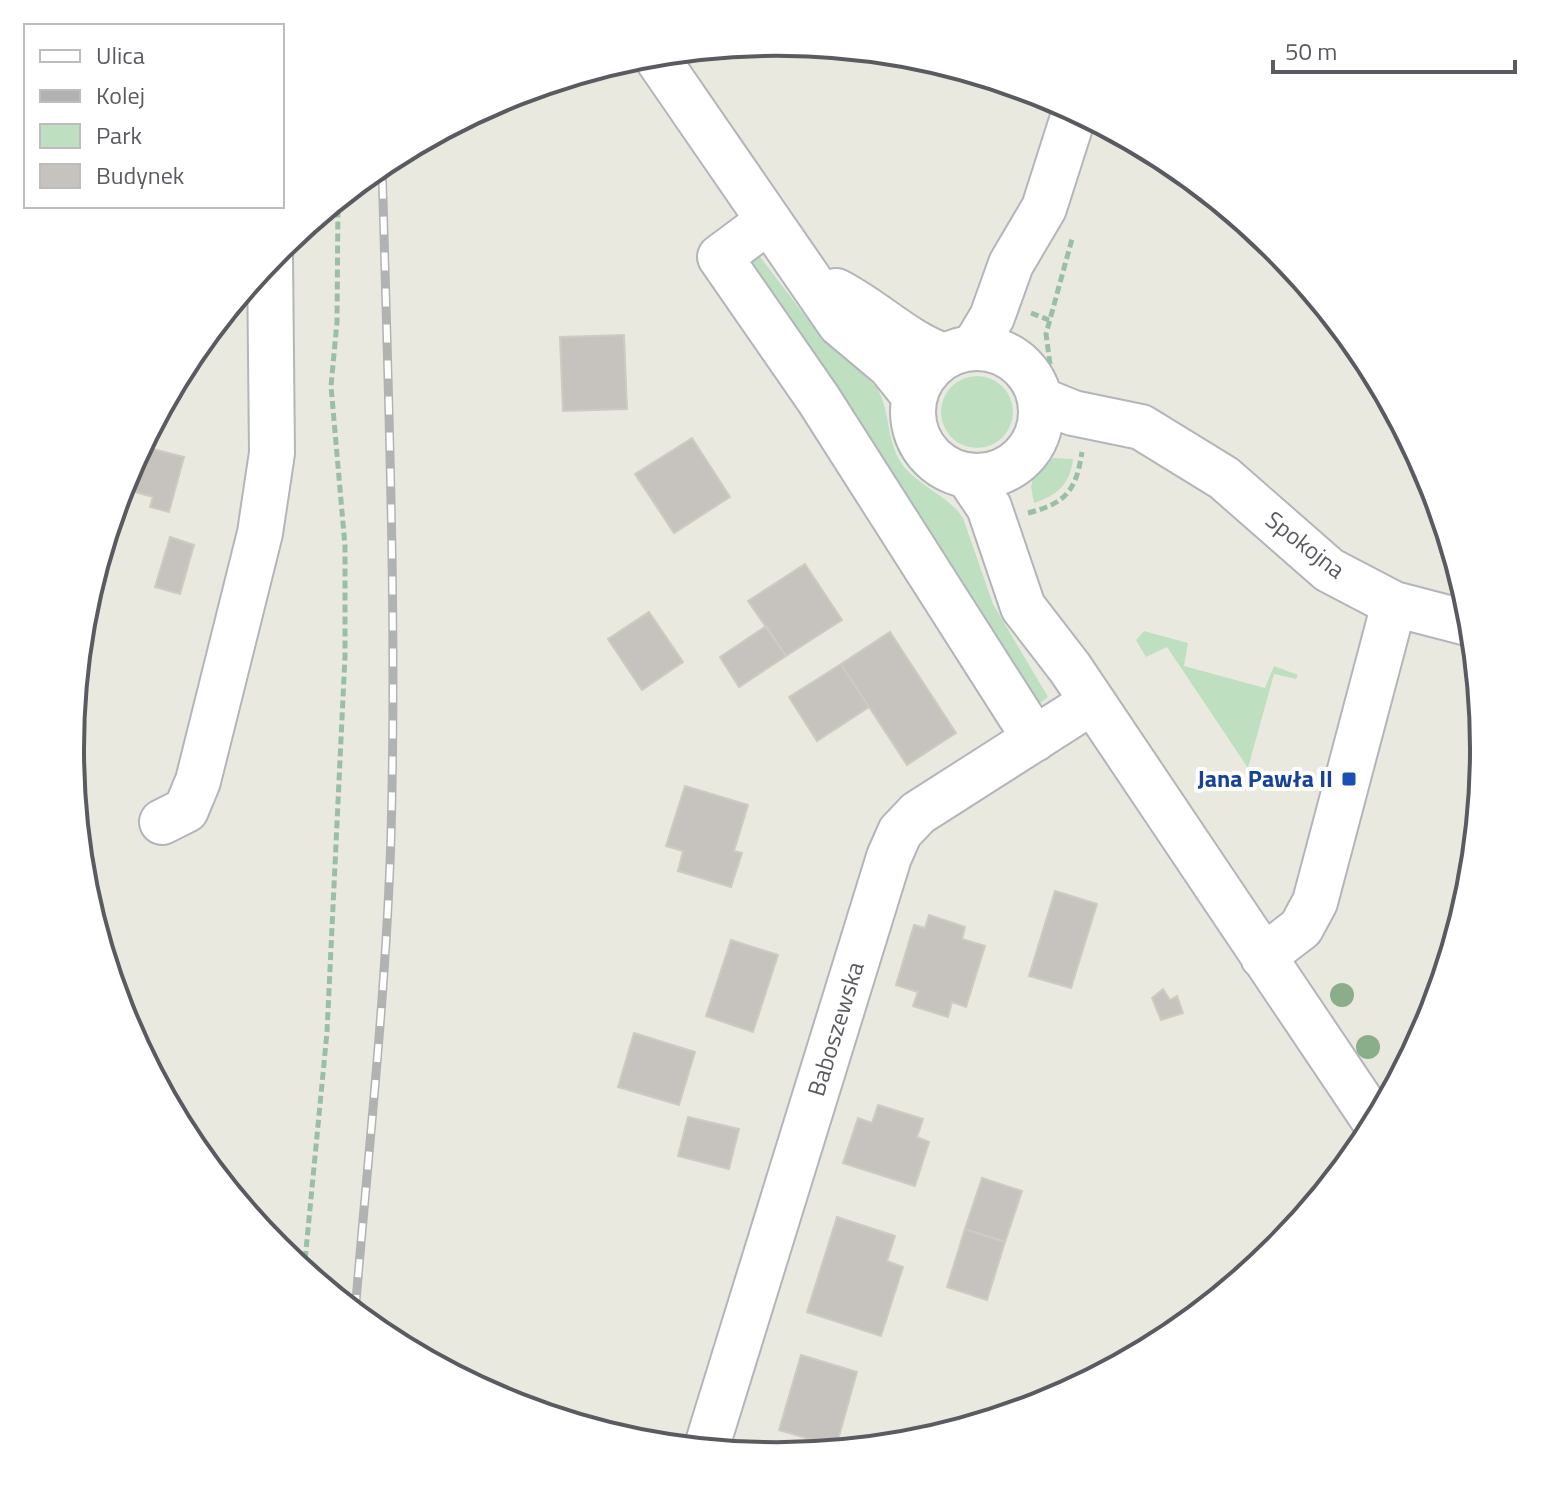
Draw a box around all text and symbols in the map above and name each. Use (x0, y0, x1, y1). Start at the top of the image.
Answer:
legend (24, 24, 284, 208)
scale bar (1273, 24, 1515, 74)
text: 50 m (1285, 33, 1337, 69)
text: Ulica (96, 37, 145, 73)
text: Kolej (96, 77, 145, 113)
text: Park (96, 117, 142, 153)
text: Budynek (96, 157, 185, 193)
street label: Spokojna (1258, 502, 1353, 587)
place label: Jana Pawła II (1198, 760, 1333, 796)
marker: Jana Pawła II (1340, 770, 1358, 788)
street label: Baboszewska (798, 957, 873, 1100)

